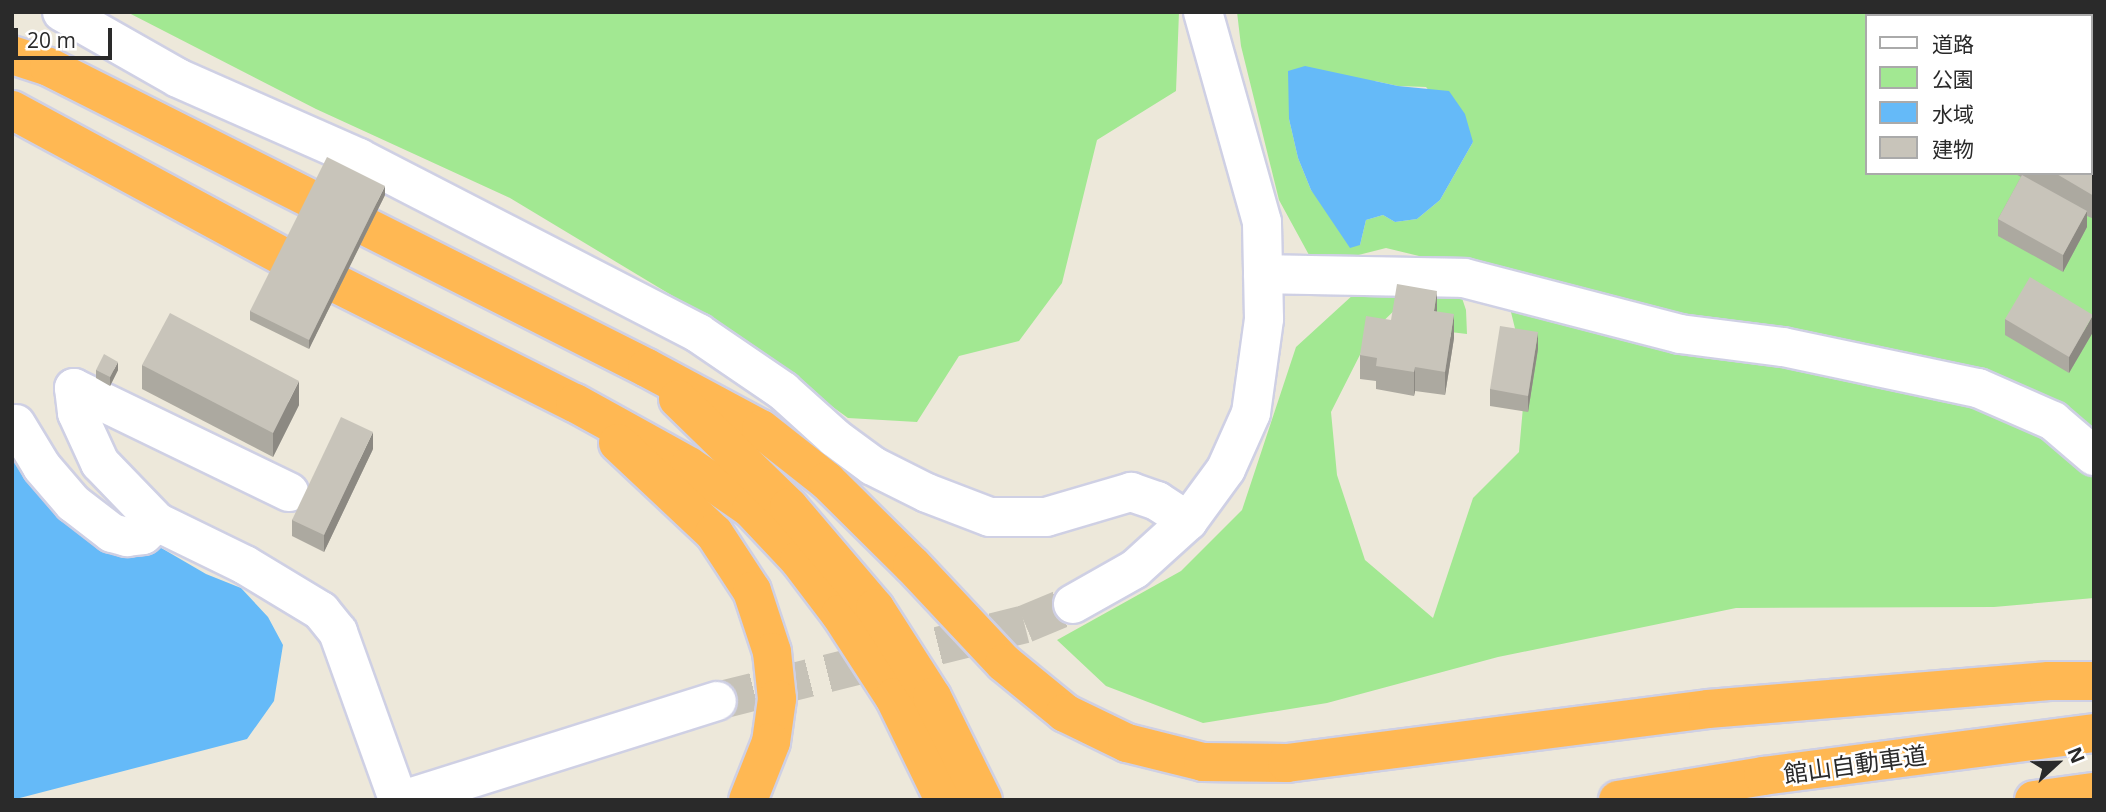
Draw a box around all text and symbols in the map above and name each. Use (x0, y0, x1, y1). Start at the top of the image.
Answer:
scale bar (18, 14, 116, 58)
legend (1864, 14, 2092, 175)
text: 20 m (27, 26, 76, 54)
text: 道路 (1932, 30, 1974, 58)
text: 公園 (1932, 65, 1974, 93)
text: 水域 (1932, 100, 1974, 128)
text: 建物 (1932, 135, 1974, 163)
north arrow (2022, 728, 2092, 798)
street label: 館山自動車道 (1782, 740, 1928, 788)
text: N (2062, 743, 2091, 767)

